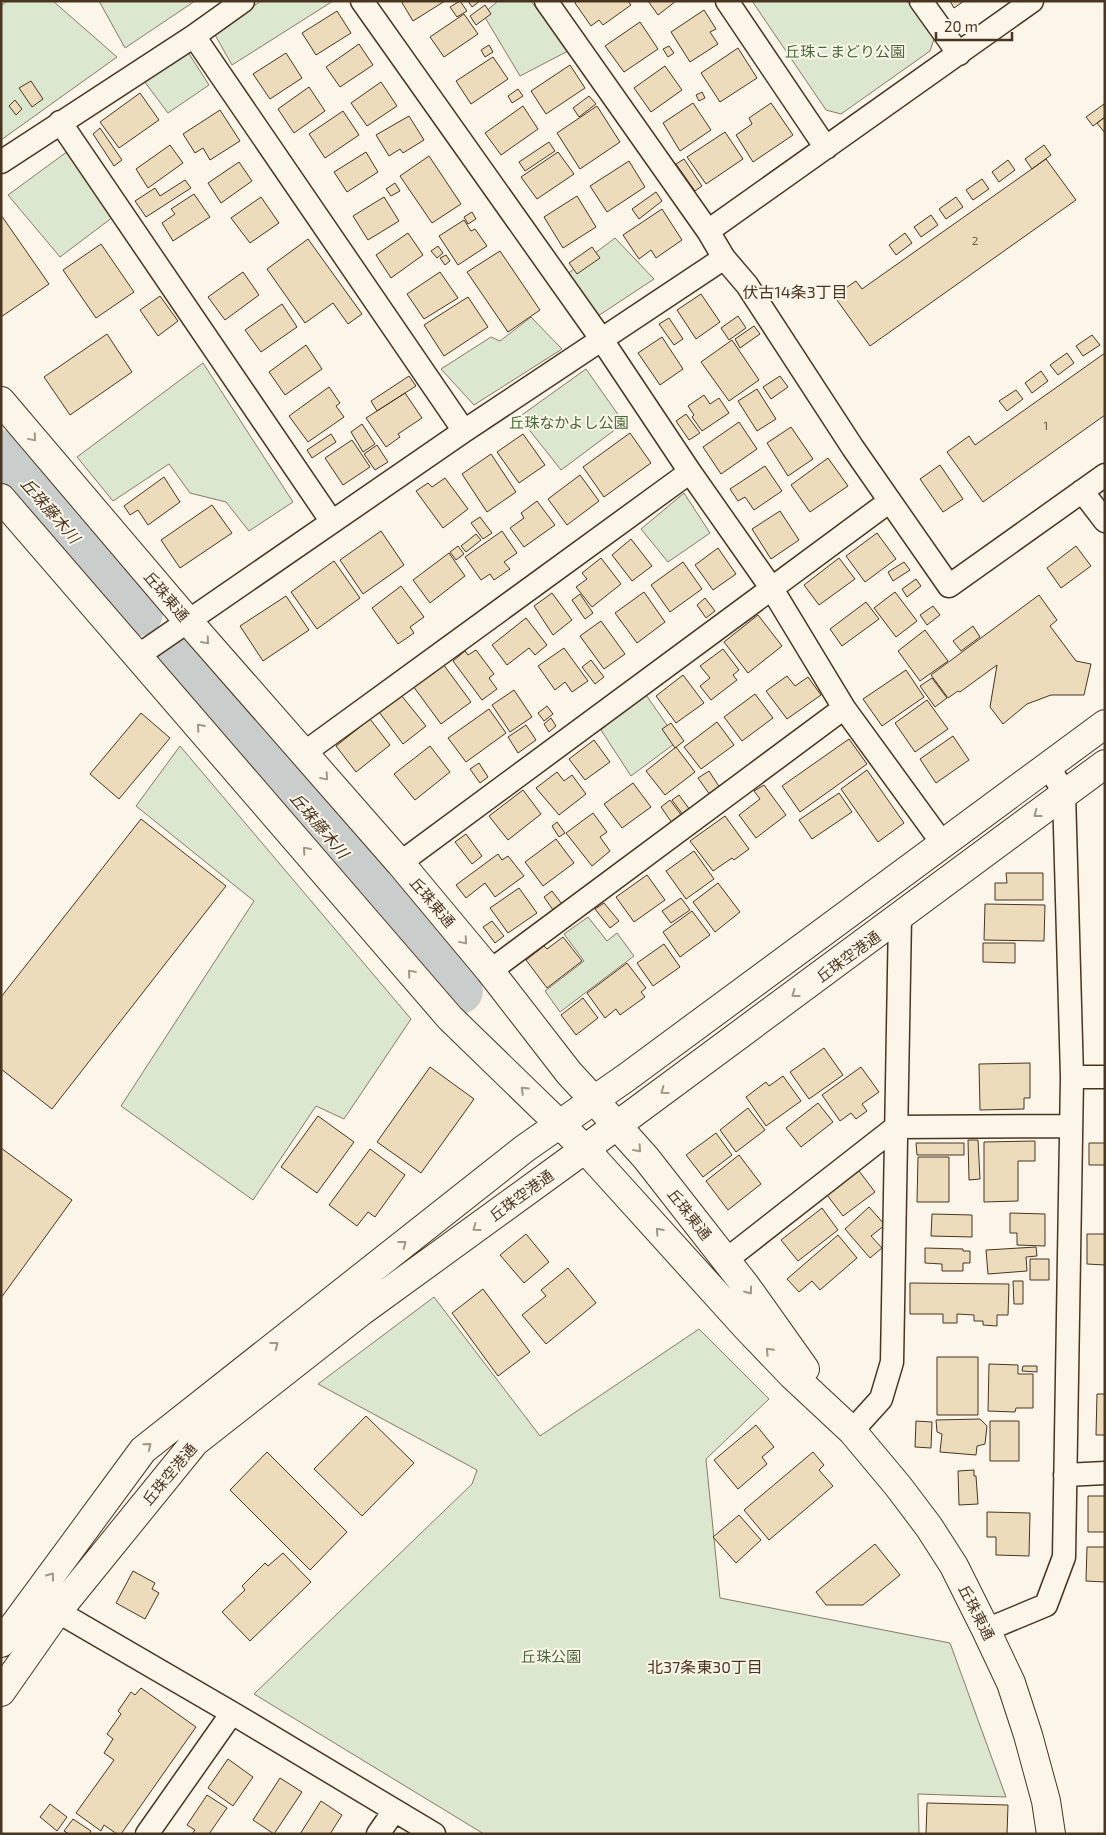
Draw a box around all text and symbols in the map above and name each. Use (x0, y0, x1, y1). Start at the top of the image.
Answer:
scale bar (936, 10, 1012, 42)
text: 20 m (944, 17, 978, 35)
park label: 丘珠こまどり公園 (785, 42, 905, 60)
house number: 2 (972, 233, 979, 247)
district label: 伏古14条3丁目 (742, 282, 848, 301)
park label: 丘珠なかよし公園 (509, 413, 629, 431)
house number: 1 (1044, 418, 1048, 432)
one-way arrow (27, 432, 35, 441)
water label: 丘珠藤木川 (18, 474, 86, 548)
street label: 丘珠東通 (141, 567, 193, 625)
one-way arrow (201, 636, 210, 645)
one-way arrow (197, 723, 206, 732)
one-way arrow (319, 772, 328, 781)
water label: 丘珠藤木川 (287, 788, 354, 863)
one-way arrow (1034, 808, 1043, 816)
one-way arrow (303, 847, 311, 856)
street label: 丘珠東通 (407, 873, 459, 931)
street label: 丘珠空港通 (812, 927, 884, 985)
one-way arrow (459, 935, 468, 944)
one-way arrow (408, 970, 417, 979)
one-way arrow (792, 989, 801, 997)
one-way arrow (661, 1085, 670, 1093)
one-way arrow (521, 1087, 530, 1096)
one-way arrow (632, 1144, 641, 1153)
street label: 丘珠空港通 (485, 1166, 557, 1224)
street label: 丘珠東通 (664, 1185, 716, 1243)
one-way arrow (472, 1222, 482, 1231)
one-way arrow (656, 1228, 665, 1237)
one-way arrow (397, 1242, 406, 1250)
one-way arrow (743, 1285, 752, 1295)
one-way arrow (270, 1342, 279, 1351)
one-way arrow (766, 1348, 775, 1357)
street label: 丘珠空港通 (138, 1439, 200, 1509)
one-way arrow (143, 1443, 152, 1452)
one-way arrow (45, 1572, 54, 1582)
street label: 丘珠東通 (955, 1581, 999, 1643)
park label: 丘珠公園 (521, 1647, 581, 1665)
district label: 北37条東30丁目 (647, 1657, 763, 1676)

